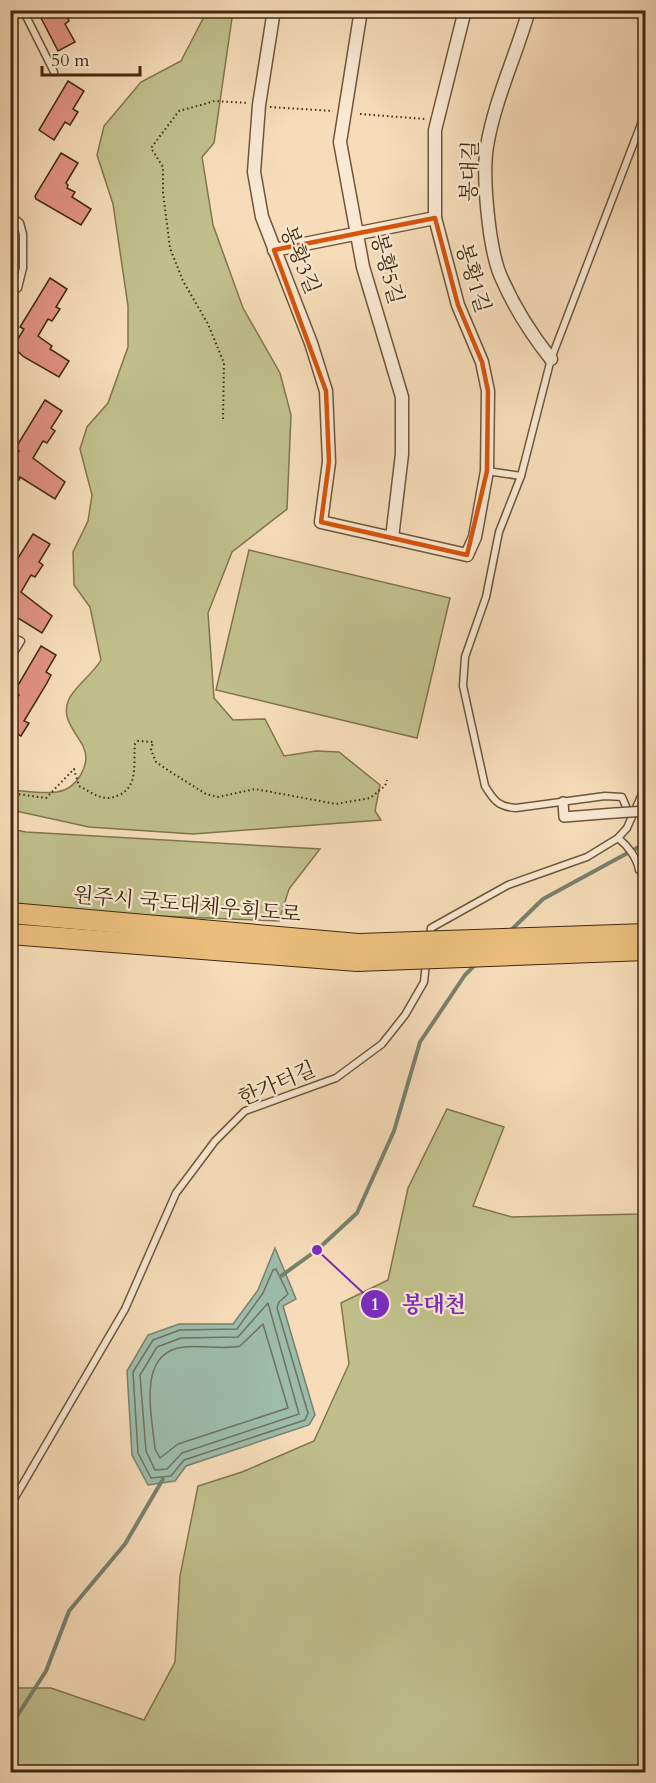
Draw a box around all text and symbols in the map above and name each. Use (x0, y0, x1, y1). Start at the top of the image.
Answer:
scale bar (42, 39, 140, 77)
text: 50 m (51, 48, 90, 73)
street label: 봉대길 (454, 140, 486, 202)
street label: 봉황3길 (273, 221, 327, 299)
street label: 봉황5길 (364, 231, 410, 307)
street label: 봉황1길 (449, 240, 497, 316)
street label: 원주시 국도대체우회도로 (72, 881, 302, 929)
street label: 한가터길 (234, 1055, 320, 1113)
callout: 봉대천 (360, 1284, 477, 1324)
text: 봉대천 (402, 1290, 466, 1320)
text: 1 (370, 1292, 380, 1317)

